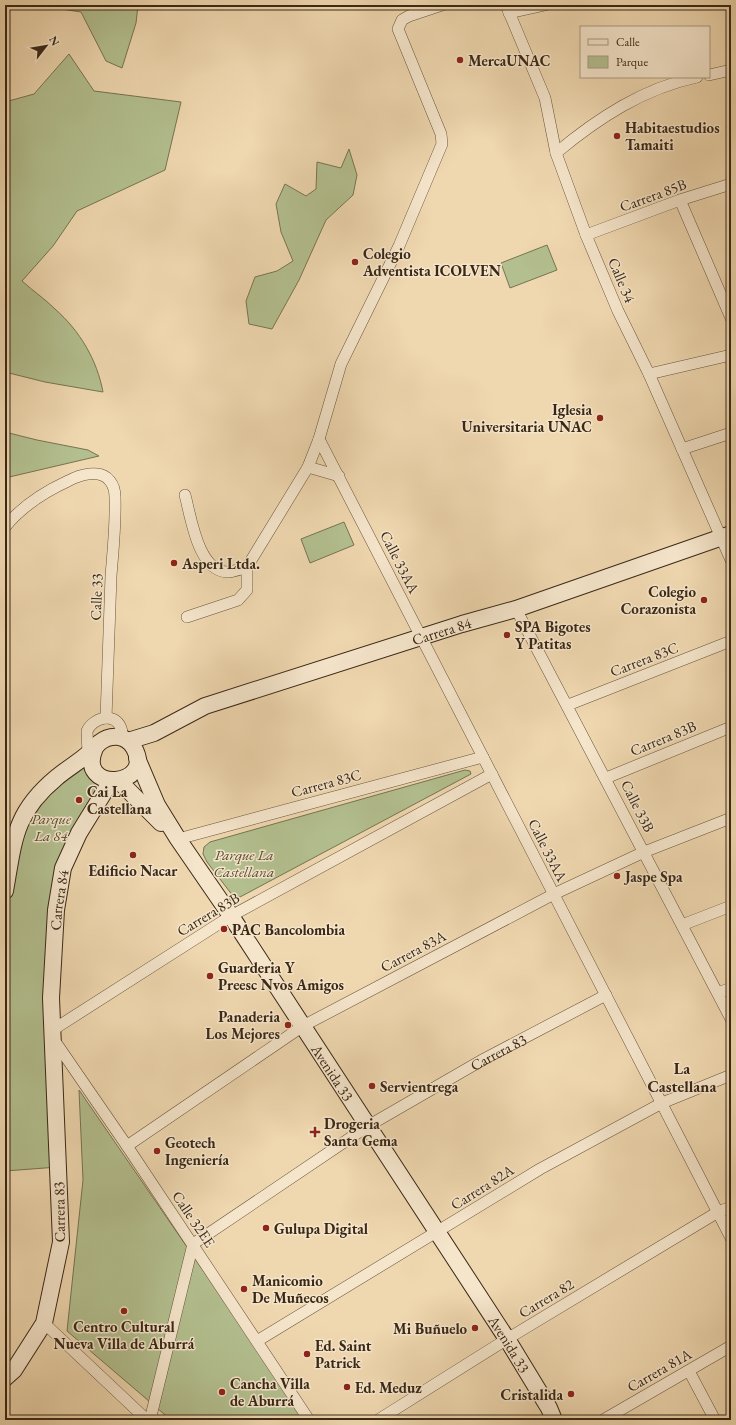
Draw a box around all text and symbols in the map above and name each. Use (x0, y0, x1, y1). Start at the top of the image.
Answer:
north arrow (26, 26, 66, 66)
legend (580, 26, 710, 78)
text: N (46, 33, 63, 48)
text: Calle (616, 34, 640, 50)
place label: MercaUNAC (468, 51, 550, 70)
text: Parque (616, 54, 648, 70)
marker: MercaUNAC (455, 55, 465, 65)
place label: Habitaestudios Tamaiti (625, 118, 720, 154)
marker: Habitaestudios Tamaiti (612, 131, 622, 141)
street label: Carrera 85B (617, 174, 689, 216)
place label: Colegio Adventista ICOLVEN (362, 244, 501, 280)
street label: Calle 34 (604, 255, 640, 306)
marker: Colegio Adventista ICOLVEN (350, 257, 360, 267)
place label: Iglesia Universitaria UNAC (462, 400, 592, 436)
marker: Iglesia Universitaria UNAC (595, 413, 605, 423)
street label: Calle 33AA (376, 527, 424, 597)
place label: Asperi Ltda. (181, 554, 260, 573)
marker: Asperi Ltda. (169, 558, 179, 568)
street label: Calle 33 (86, 573, 106, 621)
place label: Colegio Corazonista (621, 582, 696, 618)
marker: Colegio Corazonista (699, 595, 709, 605)
street label: Carrera 84 (409, 612, 474, 649)
place label: SPA Bigotes Y Patitas (515, 617, 591, 653)
marker: SPA Bigotes Y Patitas (502, 630, 512, 640)
street label: Carrera 83C (607, 637, 681, 681)
street label: Carrera 83B (627, 716, 699, 760)
street label: Carrera 83C (289, 765, 363, 801)
street label: Calle 33B (617, 777, 659, 835)
place label: Cai La Castellana (87, 782, 152, 818)
marker: Cai La Castellana (74, 795, 84, 805)
park label: Parque La 84 (31, 809, 72, 845)
street label: Calle 33AA (524, 815, 572, 885)
park label: Parque La Castellana (214, 845, 274, 881)
marker: Edificio Nacar (128, 850, 138, 860)
place label: Edificio Nacar (88, 861, 178, 880)
place label: Jaspe Spa (623, 867, 683, 886)
street label: Carrera 84 (45, 868, 72, 931)
marker: Jaspe Spa (612, 871, 622, 881)
street label: Carrera 83B (173, 888, 243, 940)
place label: PAC Bancolombia (232, 920, 345, 939)
marker: PAC Bancolombia (219, 924, 229, 934)
street label: Carrera 83A (377, 926, 449, 976)
place label: Guarderia Y Preesc Nvos Amigos (218, 958, 344, 994)
marker: Guarderia Y Preesc Nvos Amigos (205, 971, 215, 981)
place label: Panaderia Los Mejores (206, 1007, 280, 1043)
marker: Panaderia Los Mejores (283, 1020, 293, 1030)
street label: Carrera 83 (467, 1029, 529, 1075)
street label: Avenida 33 (307, 1039, 358, 1104)
district label: La Castellana (648, 1058, 717, 1097)
place label: Servientrega (380, 1077, 459, 1096)
marker: Servientrega (367, 1081, 377, 1091)
place label: Drogeria Santa Gema (324, 1114, 398, 1150)
marker: Drogeria Santa Gema (309, 1126, 321, 1138)
place label: Geotech Ingeniería (165, 1133, 229, 1169)
marker: Geotech Ingeniería (152, 1146, 162, 1156)
street label: Carrera 82A (447, 1160, 518, 1214)
street label: Carrera 83 (49, 1181, 69, 1243)
street label: Calle 32EE (168, 1187, 220, 1251)
place label: Gulupa Digital (274, 1219, 369, 1238)
marker: Gulupa Digital (261, 1223, 271, 1233)
place label: Manicomio De Muñecos (252, 1271, 329, 1307)
street label: Carrera 82 (515, 1274, 578, 1322)
marker: Manicomio De Muñecos (239, 1284, 249, 1294)
marker: Centro Cultural Nueva Villa de Aburrá (119, 1306, 129, 1316)
street label: Avenida 33 (484, 1311, 535, 1376)
place label: Centro Cultural Nueva Villa de Aburrá (54, 1317, 195, 1353)
place label: Mi Buñuelo (393, 1319, 467, 1338)
marker: Mi Buñuelo (470, 1323, 480, 1333)
place label: Ed. Saint Patrick (315, 1336, 372, 1372)
street label: Carrera 81A (623, 1344, 695, 1396)
marker: Ed. Saint Patrick (302, 1349, 312, 1359)
place label: Cancha Villa de Aburrá (230, 1374, 310, 1410)
place label: Ed. Meduz (355, 1378, 422, 1397)
marker: Ed. Meduz (342, 1382, 352, 1392)
place label: Cristalida (501, 1385, 563, 1404)
marker: Cancha Villa de Aburrá (217, 1387, 227, 1397)
marker: Cristalida (566, 1389, 576, 1399)

